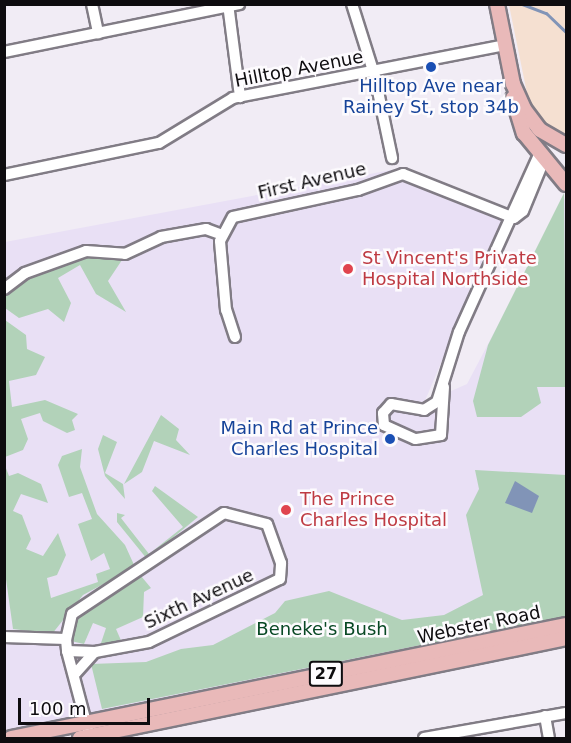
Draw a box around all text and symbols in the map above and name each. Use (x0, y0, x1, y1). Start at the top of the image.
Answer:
street label: Hilltop Avenue (233, 46, 365, 92)
marker: Hilltop Ave near Rainey St, stop 34b (424, 60, 438, 74)
place label: Hilltop Ave near Rainey St, stop 34b (343, 76, 519, 118)
street label: First Avenue (256, 158, 368, 204)
place label: St Vincent's Private Hospital Northside (362, 248, 537, 290)
marker: St Vincent's Private Hospital Northside (339, 260, 357, 278)
place label: Main Rd at Prince Charles Hospital (221, 418, 378, 460)
marker: Main Rd at Prince Charles Hospital (383, 432, 397, 446)
place label: The Prince Charles Hospital (300, 489, 447, 532)
marker: The Prince Charles Hospital (277, 501, 295, 519)
street label: Sixth Avenue (141, 564, 257, 634)
street label: Webster Road (416, 601, 542, 649)
park label: Beneke's Bush (256, 618, 388, 640)
road number: 27 (308, 661, 344, 687)
scale bar (21, 686, 153, 724)
text: 100 m (29, 698, 87, 719)

